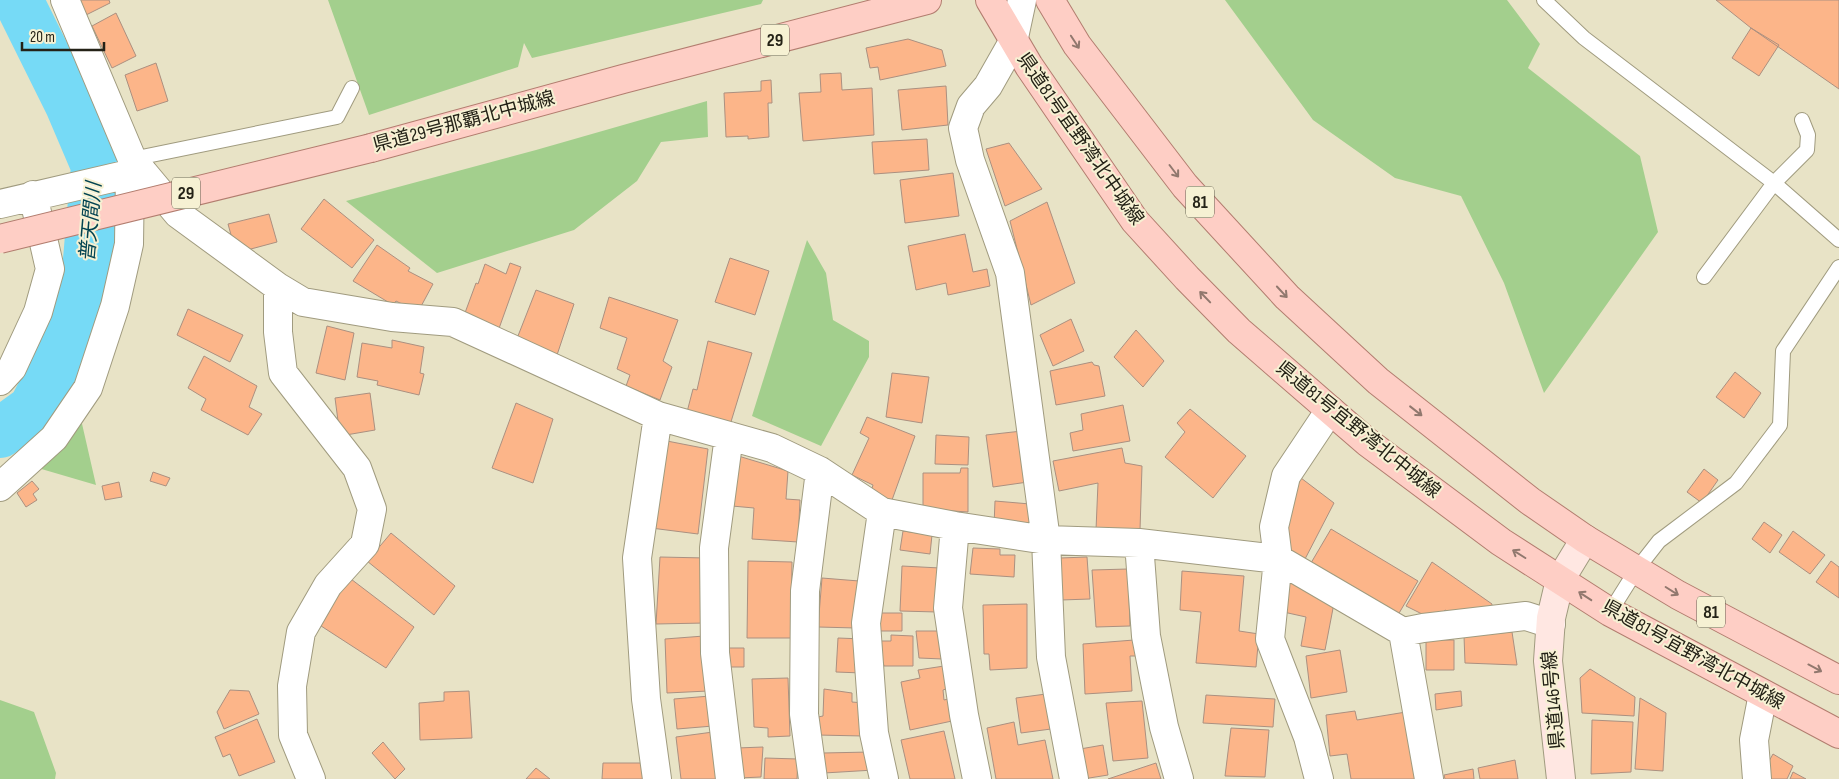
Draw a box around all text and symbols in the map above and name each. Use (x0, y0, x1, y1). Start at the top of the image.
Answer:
scale bar (22, 20, 105, 52)
road number: 29 (761, 24, 789, 56)
text: 20 m (30, 28, 55, 47)
one-way arrow (1071, 34, 1081, 48)
street label: 県道81号宜野湾北中城線 (1012, 48, 1148, 230)
street label: 県道29号那覇北中城線 (371, 87, 557, 157)
one-way arrow (1168, 164, 1179, 177)
road number: 29 (172, 178, 200, 208)
water label: 普天間川 (76, 179, 107, 263)
road number: 81 (1186, 186, 1214, 218)
one-way arrow (1276, 285, 1288, 298)
one-way arrow (1199, 290, 1211, 303)
street label: 県道81号宜野湾北中城線 (1271, 357, 1445, 503)
one-way arrow (1409, 406, 1422, 417)
one-way arrow (1512, 548, 1526, 558)
one-way arrow (1665, 586, 1679, 596)
one-way arrow (1579, 591, 1593, 601)
street label: 県道81号宜野湾北中城線 (1598, 595, 1788, 715)
road number: 81 (1697, 596, 1725, 628)
street label: 県道146号線 (1538, 650, 1570, 750)
one-way arrow (1808, 663, 1823, 673)

